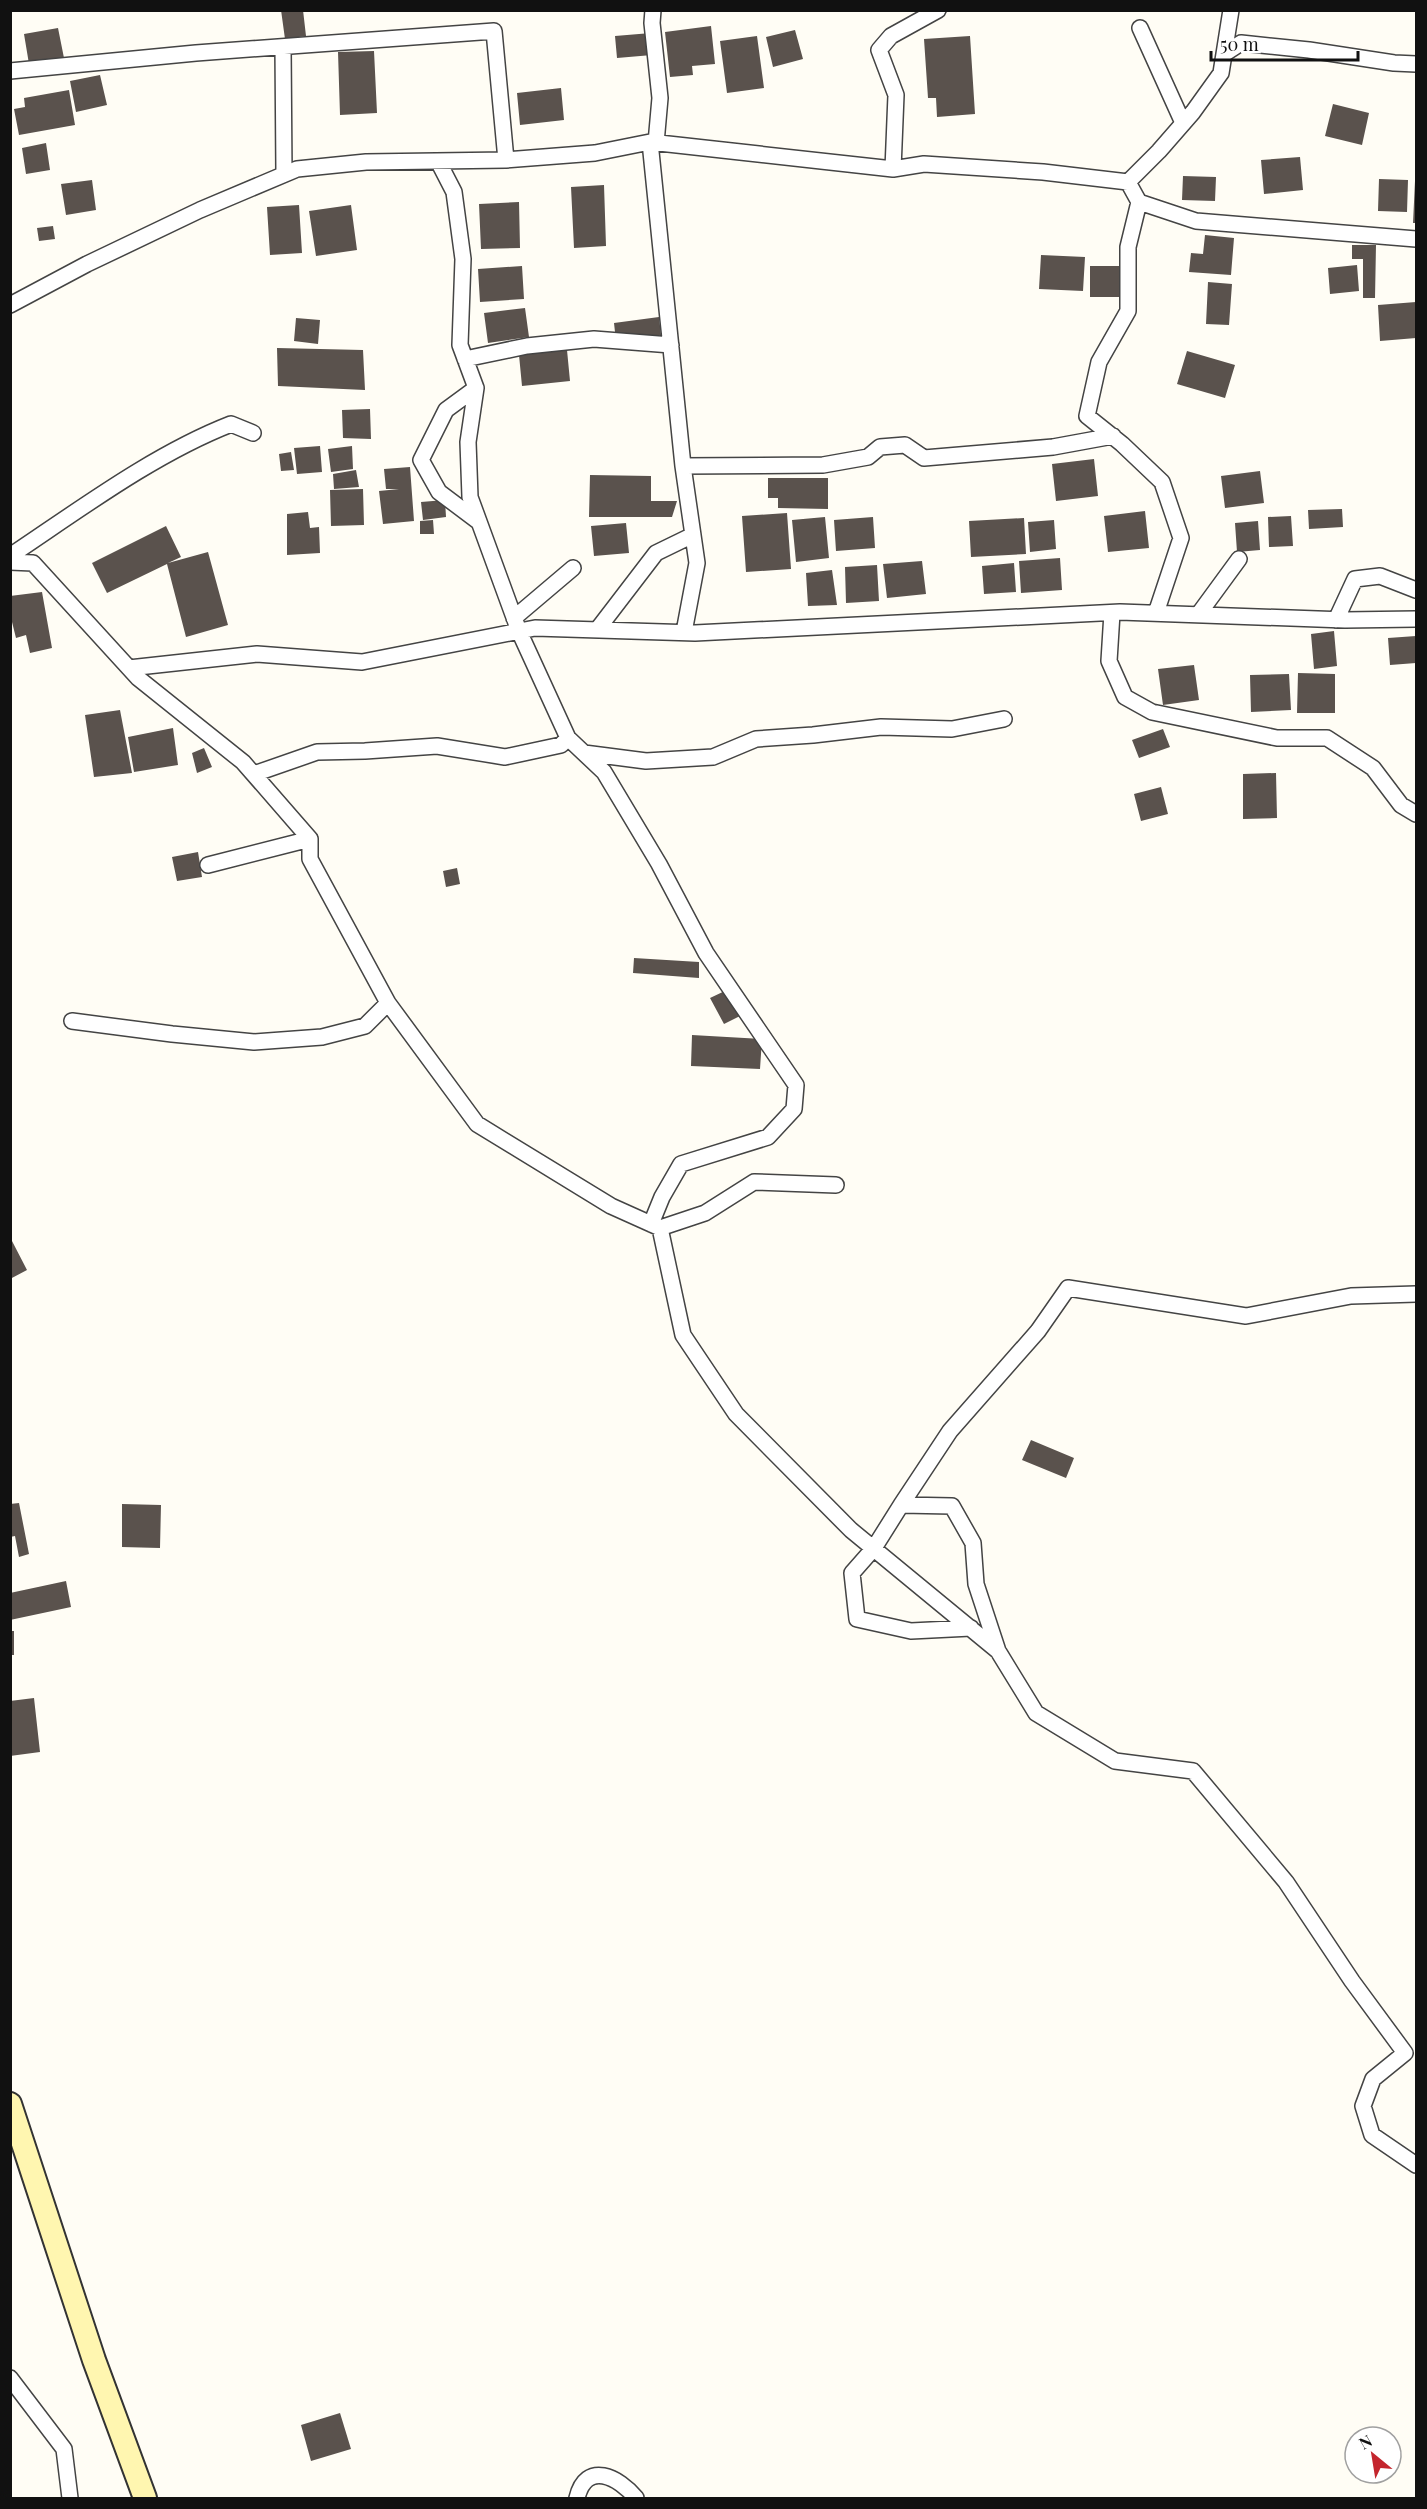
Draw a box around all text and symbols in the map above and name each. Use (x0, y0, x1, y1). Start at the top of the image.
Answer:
scale bar (1211, 24, 1358, 62)
text: 50 m (1220, 32, 1259, 56)
north arrow (1343, 2425, 1403, 2485)
text: N (1355, 2429, 1376, 2454)

